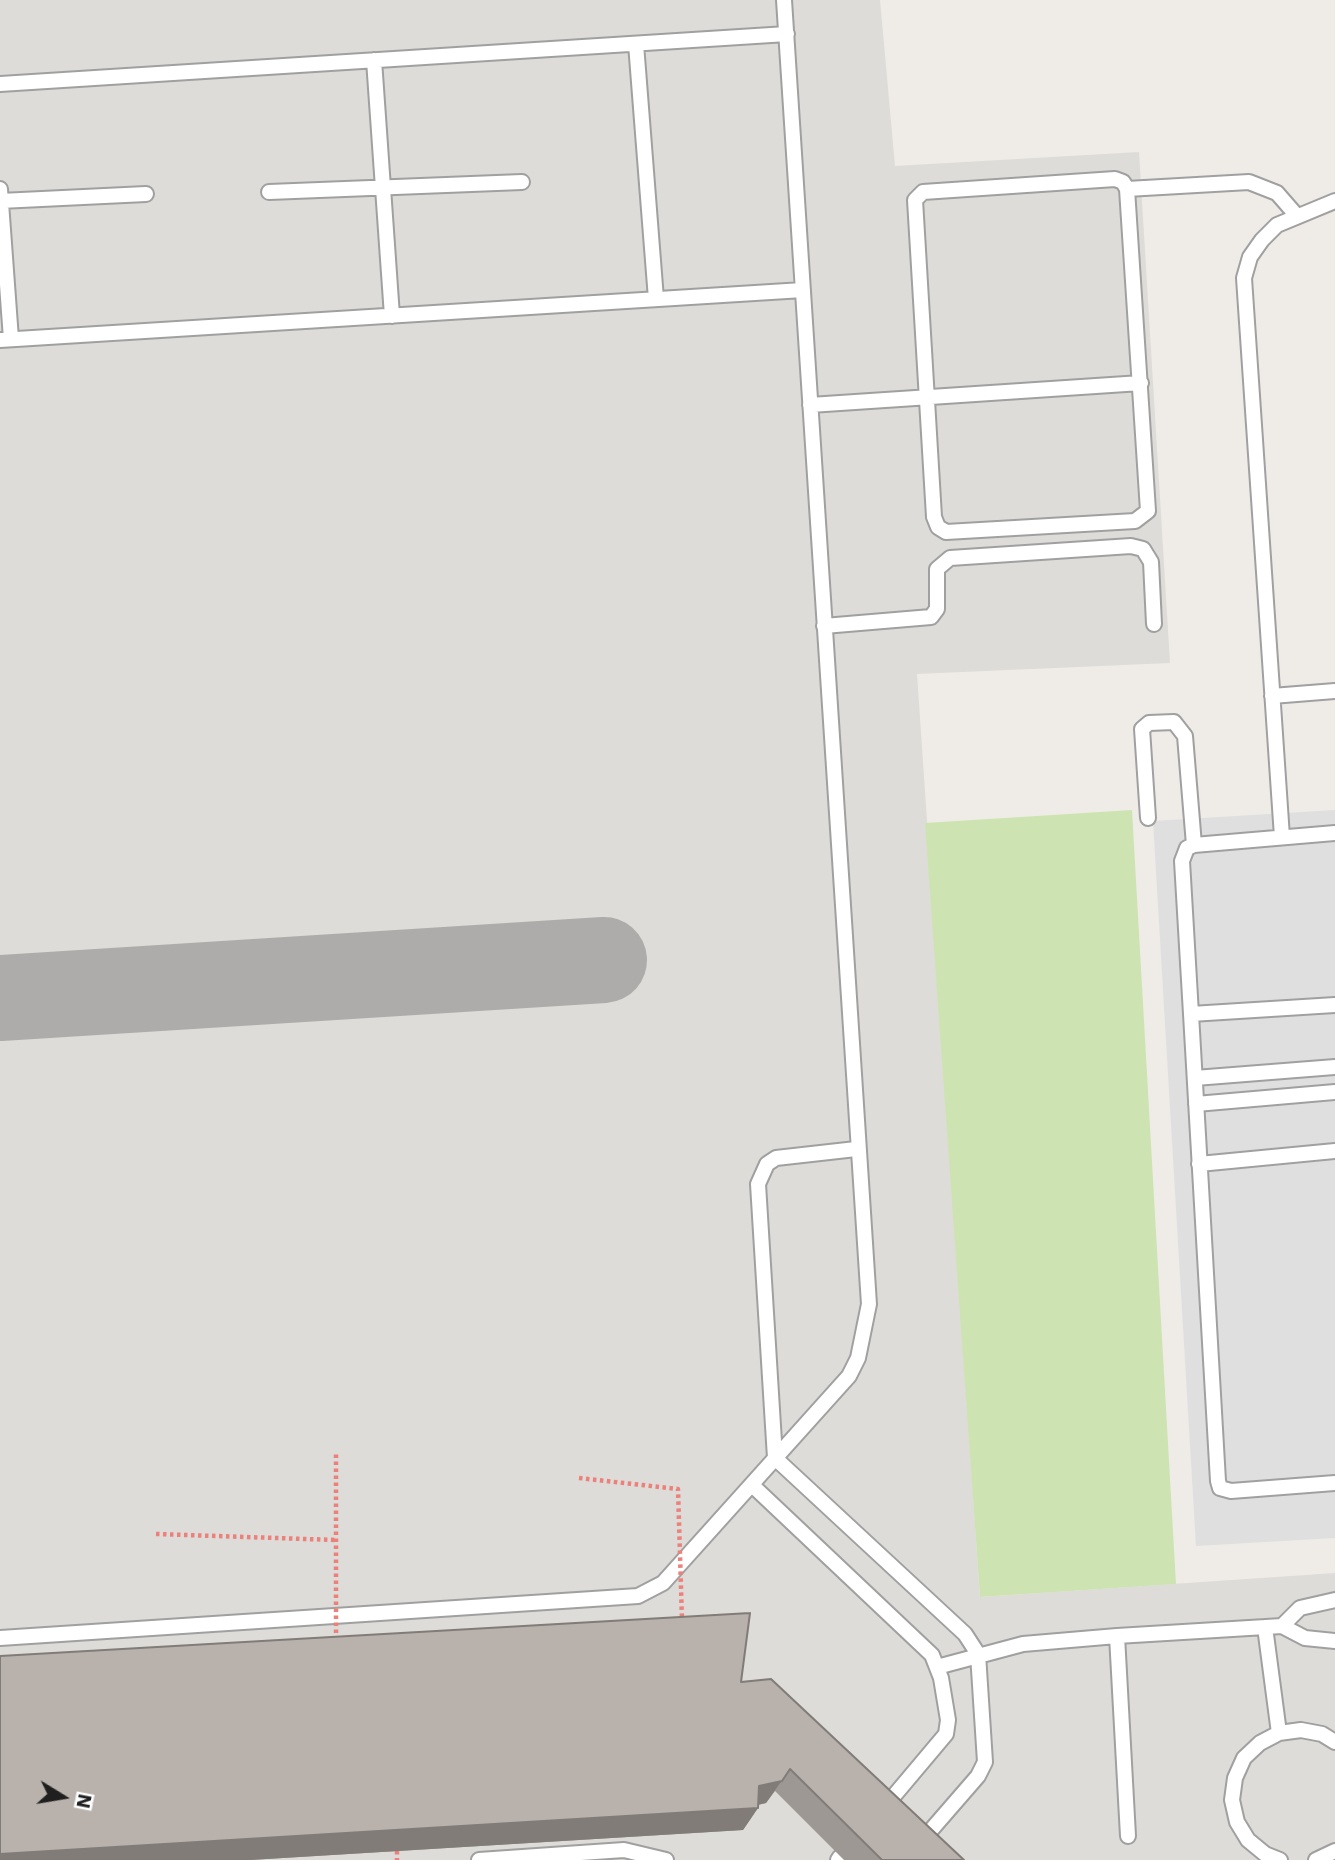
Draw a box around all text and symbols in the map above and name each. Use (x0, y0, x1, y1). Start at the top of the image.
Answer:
north arrow (28, 1762, 98, 1832)
text: N (71, 1792, 97, 1810)

